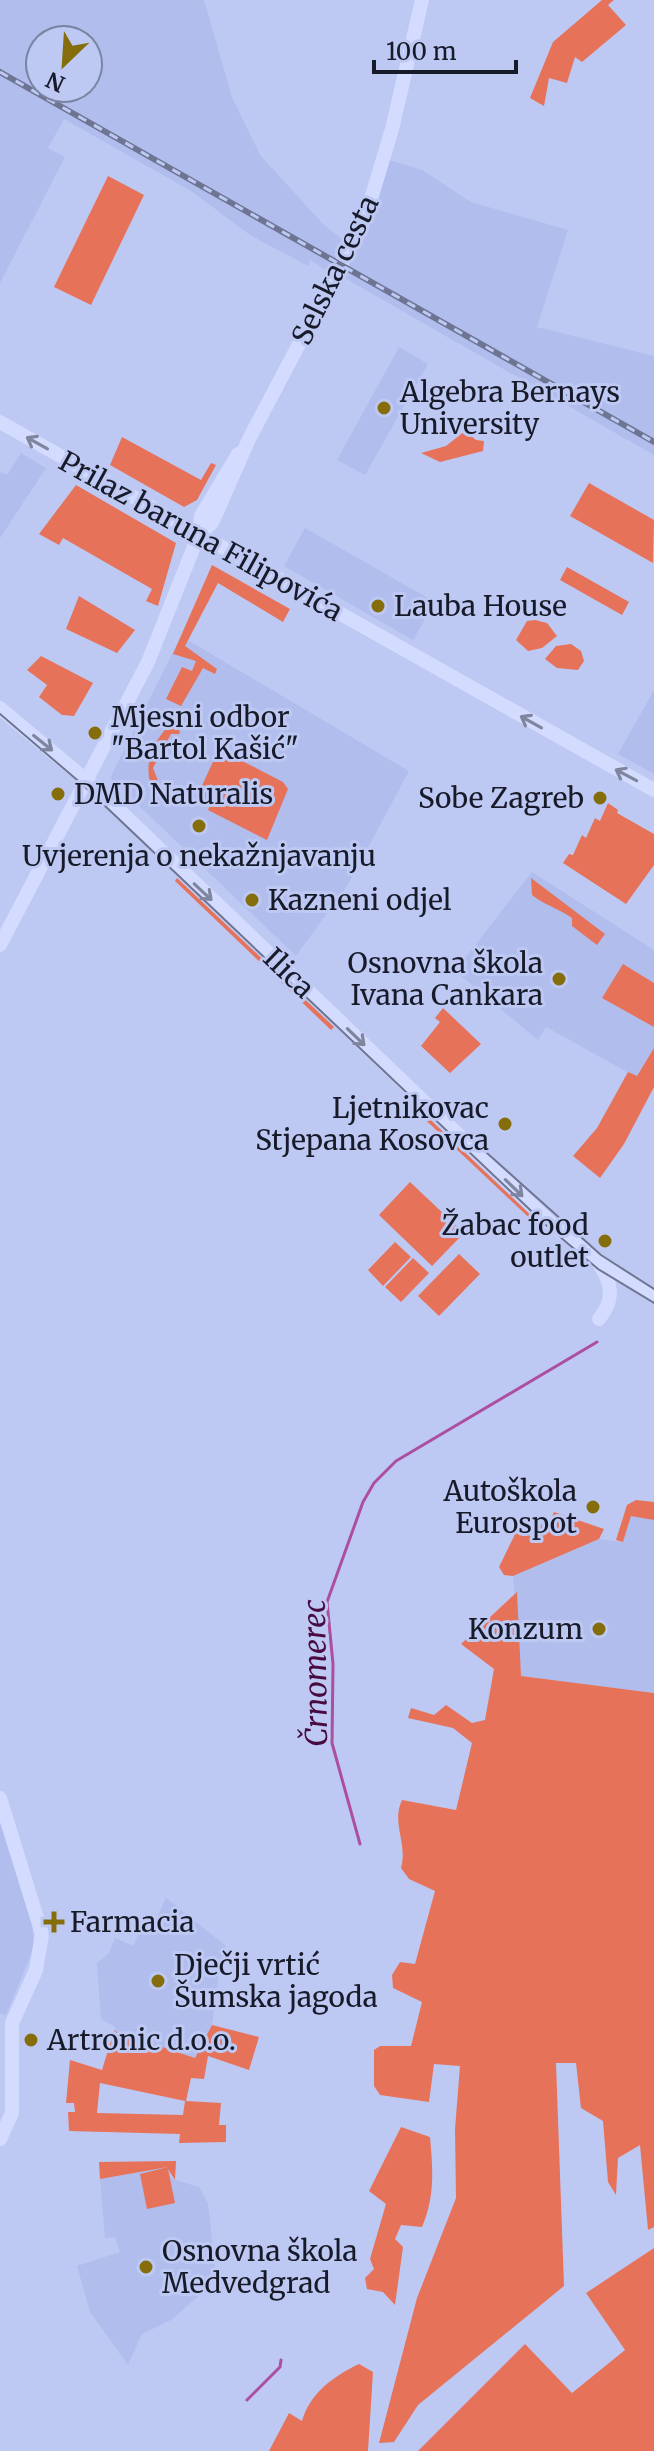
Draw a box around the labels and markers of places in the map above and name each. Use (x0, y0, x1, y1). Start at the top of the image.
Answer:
place label: Algebra Bernays University (399, 374, 620, 442)
marker: Algebra Bernays University (375, 399, 393, 417)
place label: Lauba House (394, 588, 567, 624)
marker: Lauba House (369, 597, 387, 615)
place label: Mjesni odbor "Bartol Kašić" (111, 699, 299, 767)
marker: Mjesni odbor "Bartol Kašić" (86, 724, 104, 742)
place label: DMD Naturalis (74, 776, 273, 812)
place label: Sobe Zagreb (418, 780, 584, 816)
marker: DMD Naturalis (49, 785, 67, 803)
marker: Sobe Zagreb (591, 789, 609, 807)
marker: Uvjerenja o nekažnjavanju (190, 817, 208, 835)
place label: Uvjerenja o nekažnjavanju (22, 838, 376, 874)
place label: Kazneni odjel (268, 882, 452, 918)
marker: Kazneni odjel (243, 891, 261, 909)
place label: Osnovna škola Ivana Cankara (348, 945, 543, 1013)
marker: Osnovna škola Ivana Cankara (550, 970, 568, 988)
place label: Ljetnikovac Stjepana Kosovca (255, 1090, 489, 1158)
marker: Ljetnikovac Stjepana Kosovca (496, 1115, 514, 1133)
place label: Žabac food outlet (441, 1207, 589, 1275)
marker: Žabac food outlet (596, 1232, 614, 1250)
place label: Autoškola Eurospot (443, 1473, 577, 1541)
marker: Autoškola Eurospot (584, 1498, 602, 1516)
place label: Konzum (468, 1611, 583, 1647)
marker: Konzum (590, 1620, 608, 1638)
place label: Farmacia (70, 1904, 195, 1940)
marker: Farmacia (45, 1913, 63, 1931)
place label: Dječji vrtić Šumska jagoda (174, 1947, 378, 2015)
marker: Dječji vrtić Šumska jagoda (149, 1972, 167, 1990)
place label: Artronic d.o.o. (46, 2022, 236, 2058)
marker: Artronic d.o.o. (22, 2031, 40, 2049)
place label: Osnovna škola Medvedgrad (162, 2233, 357, 2301)
marker: Osnovna škola Medvedgrad (137, 2258, 155, 2276)

